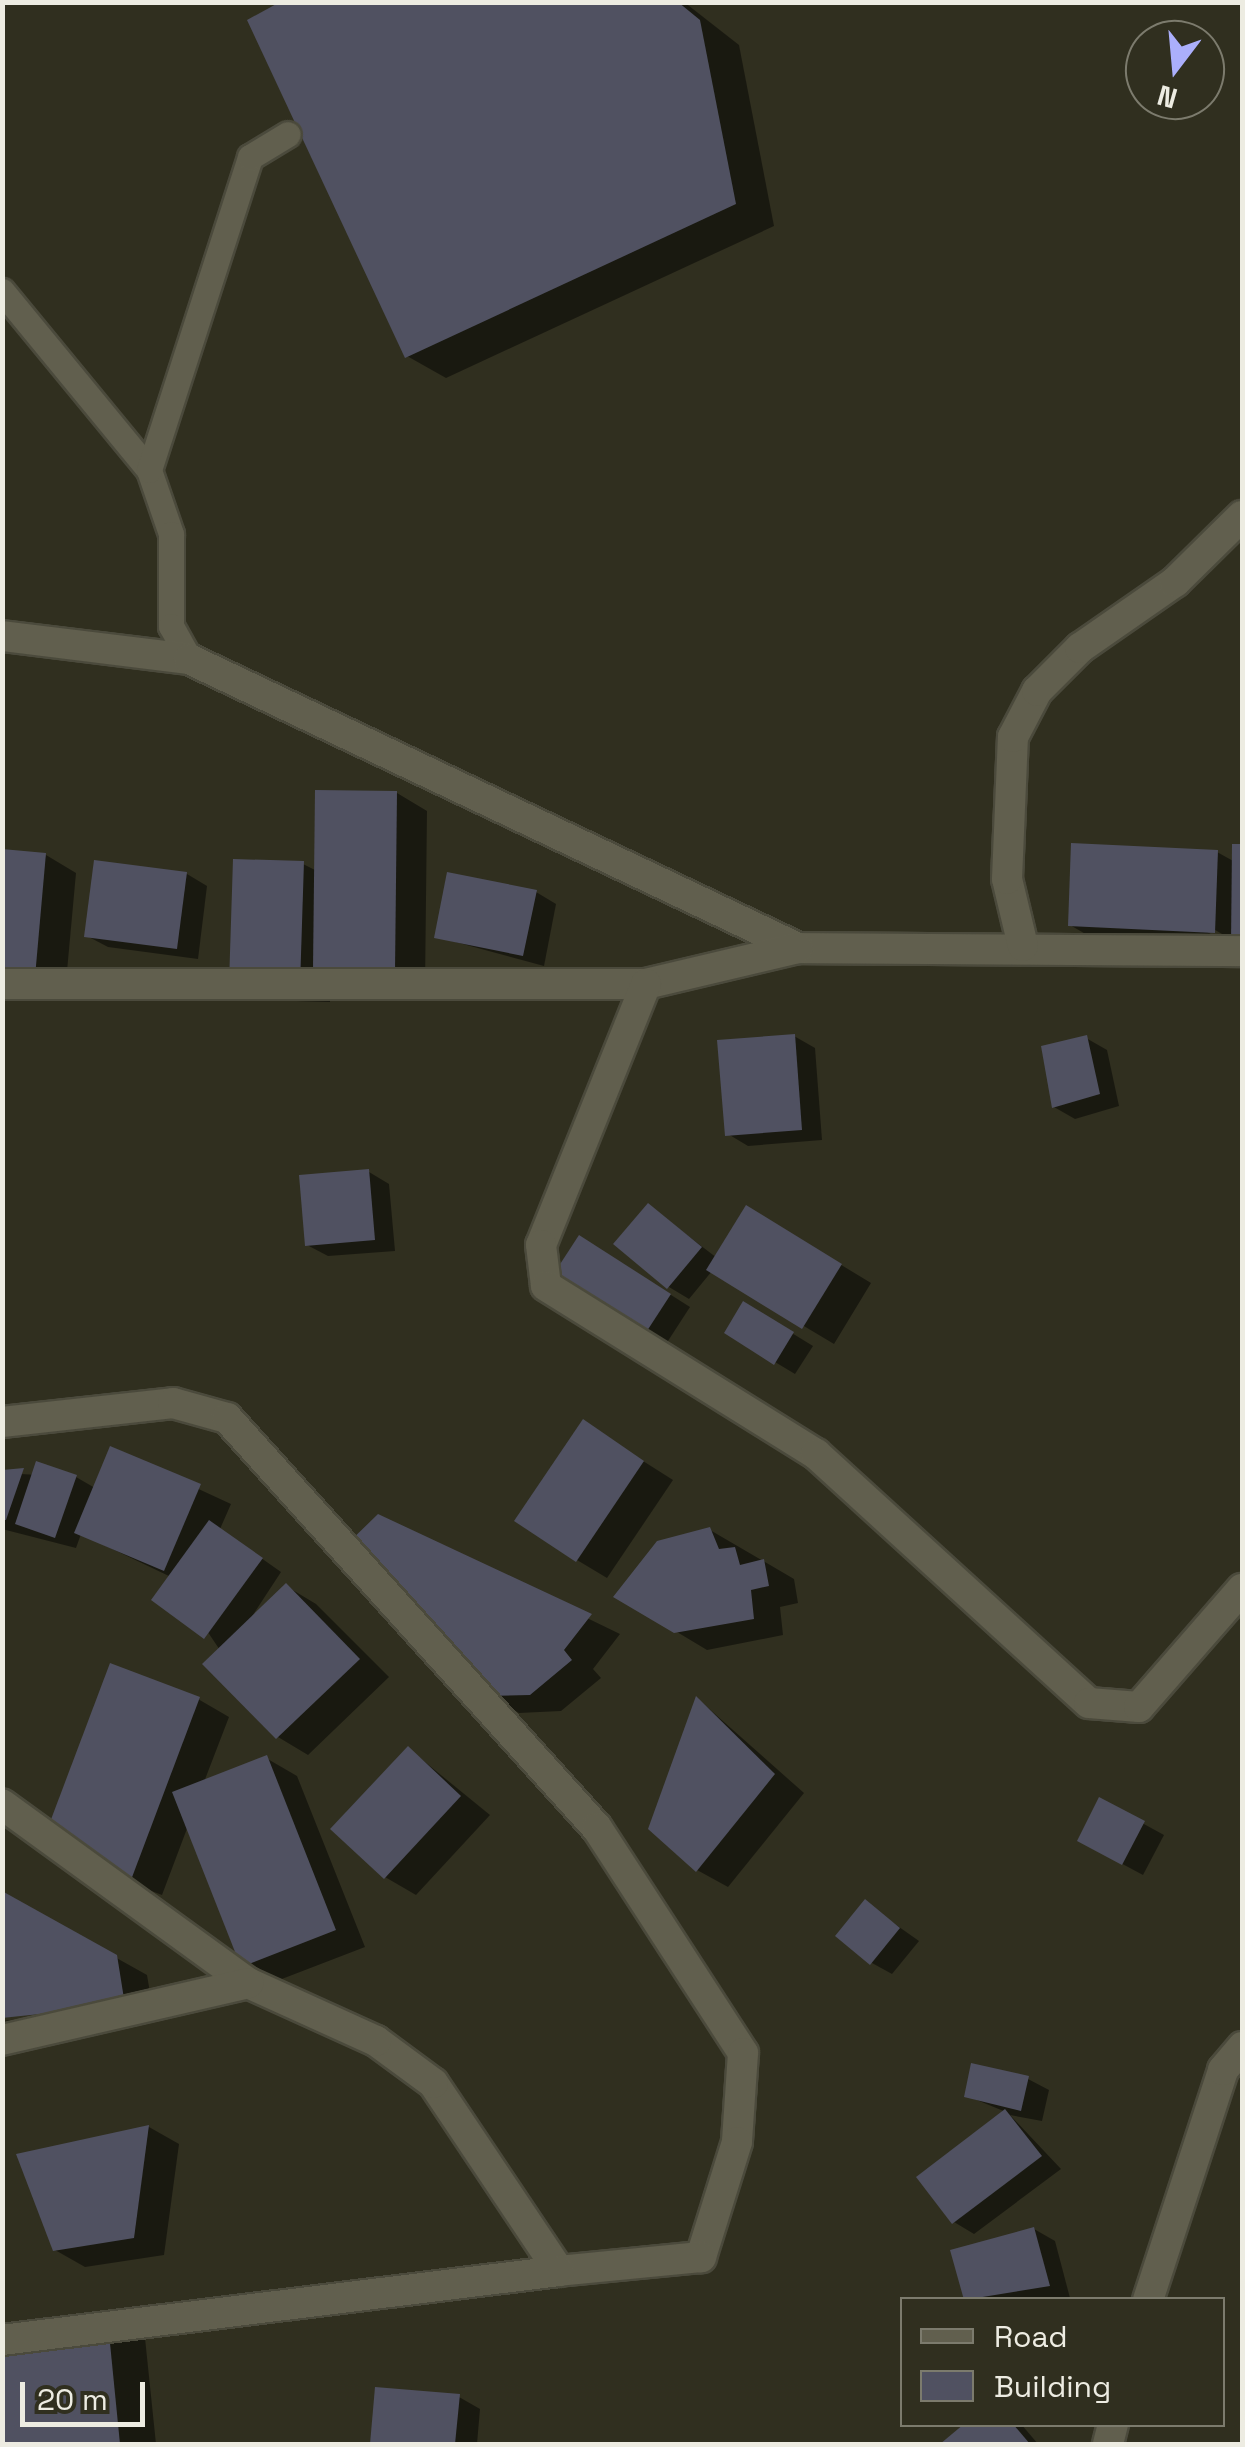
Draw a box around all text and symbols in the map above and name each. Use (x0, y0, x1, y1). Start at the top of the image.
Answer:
north arrow (1125, 20, 1225, 120)
text: N (1153, 77, 1181, 117)
legend (900, 2297, 1225, 2427)
text: Road (994, 2317, 1068, 2356)
scale bar (25, 2362, 150, 2424)
text: Building (994, 2367, 1111, 2406)
text: 20 m (37, 2380, 108, 2419)

